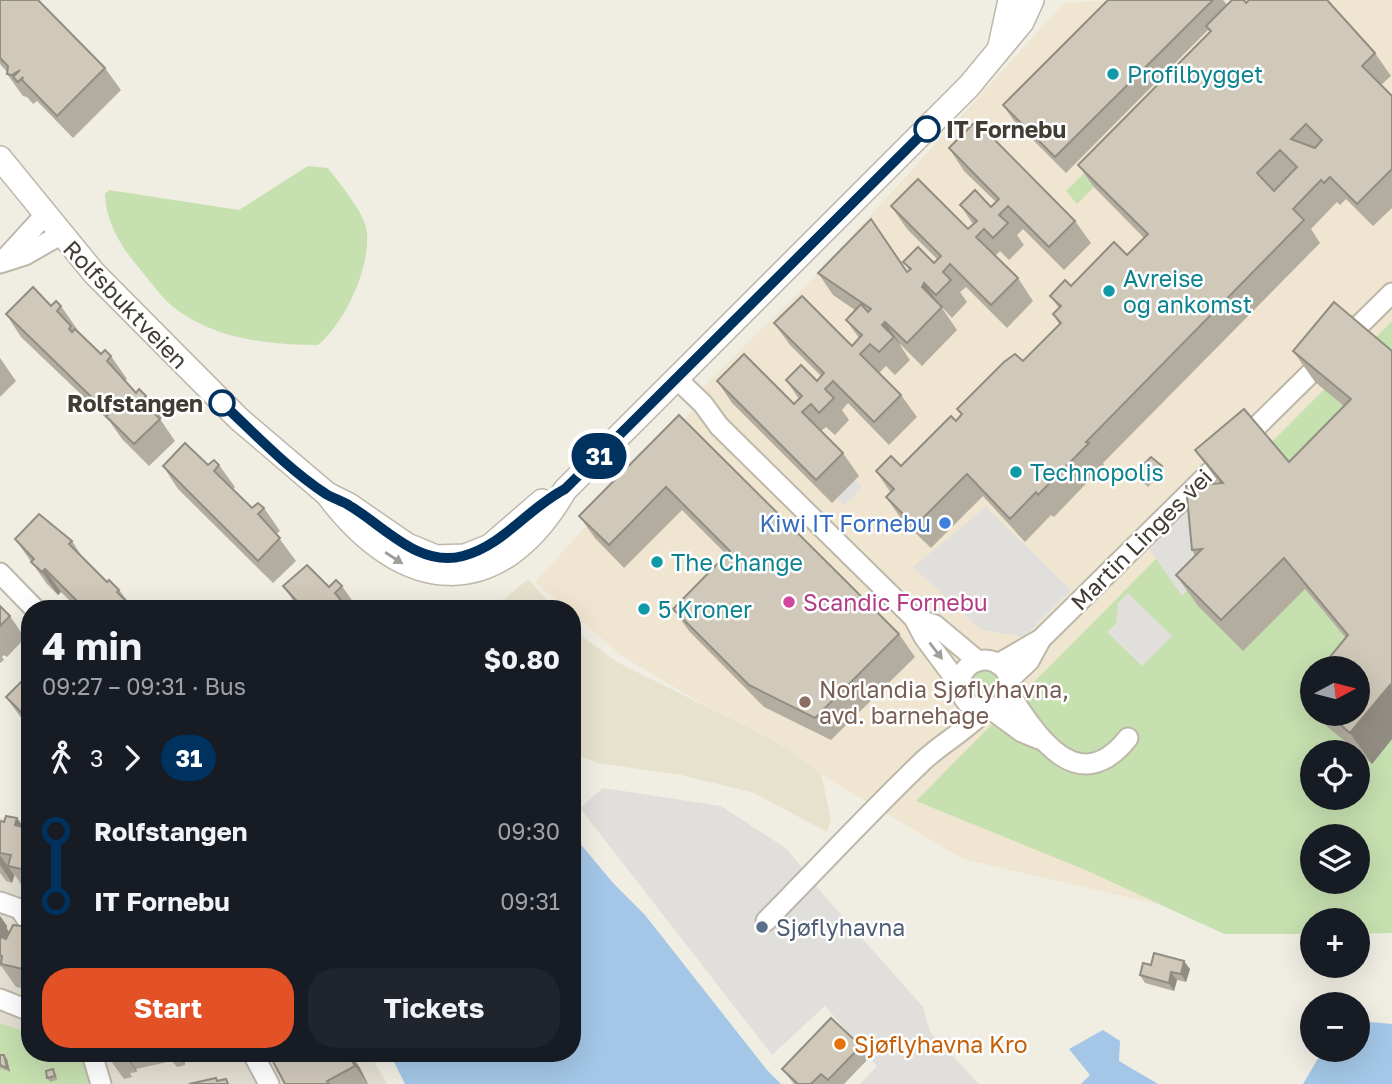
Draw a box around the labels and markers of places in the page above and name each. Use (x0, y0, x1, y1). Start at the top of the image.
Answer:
place label: Profilbygget (1127, 60, 1263, 88)
marker: Profilbygget (1105, 66, 1121, 82)
place label: IT Fornebu (946, 115, 1066, 143)
marker: IT Fornebu (914, 116, 940, 142)
place label: Avreise og ankomst (1123, 264, 1252, 318)
marker: Avreise og ankomst (1101, 283, 1117, 299)
place label: Rolfstangen (67, 389, 203, 417)
marker: Rolfstangen (209, 390, 235, 416)
place label: Technopolis (1030, 458, 1164, 486)
marker: Technopolis (1008, 464, 1024, 480)
place label: Kiwi IT Fornebu (759, 509, 931, 537)
marker: Kiwi IT Fornebu (937, 515, 953, 531)
place label: The Change (671, 548, 803, 576)
marker: The Change (649, 554, 665, 570)
place label: Scandic Fornebu (803, 588, 988, 616)
marker: Scandic Fornebu (781, 594, 797, 610)
place label: 5 Kroner (658, 595, 752, 623)
marker: 5 Kroner (636, 601, 652, 617)
place label: Norlandia Sjøflyhavna, avd. barnehage (819, 675, 1069, 729)
marker: Norlandia Sjøflyhavna, avd. barnehage (797, 694, 813, 710)
place label: Sjøflyhavna (776, 913, 905, 941)
marker: Sjøflyhavna (754, 919, 770, 935)
place label: Sjøflyhavna Kro (854, 1030, 1028, 1058)
marker: Sjøflyhavna Kro (832, 1036, 848, 1052)

